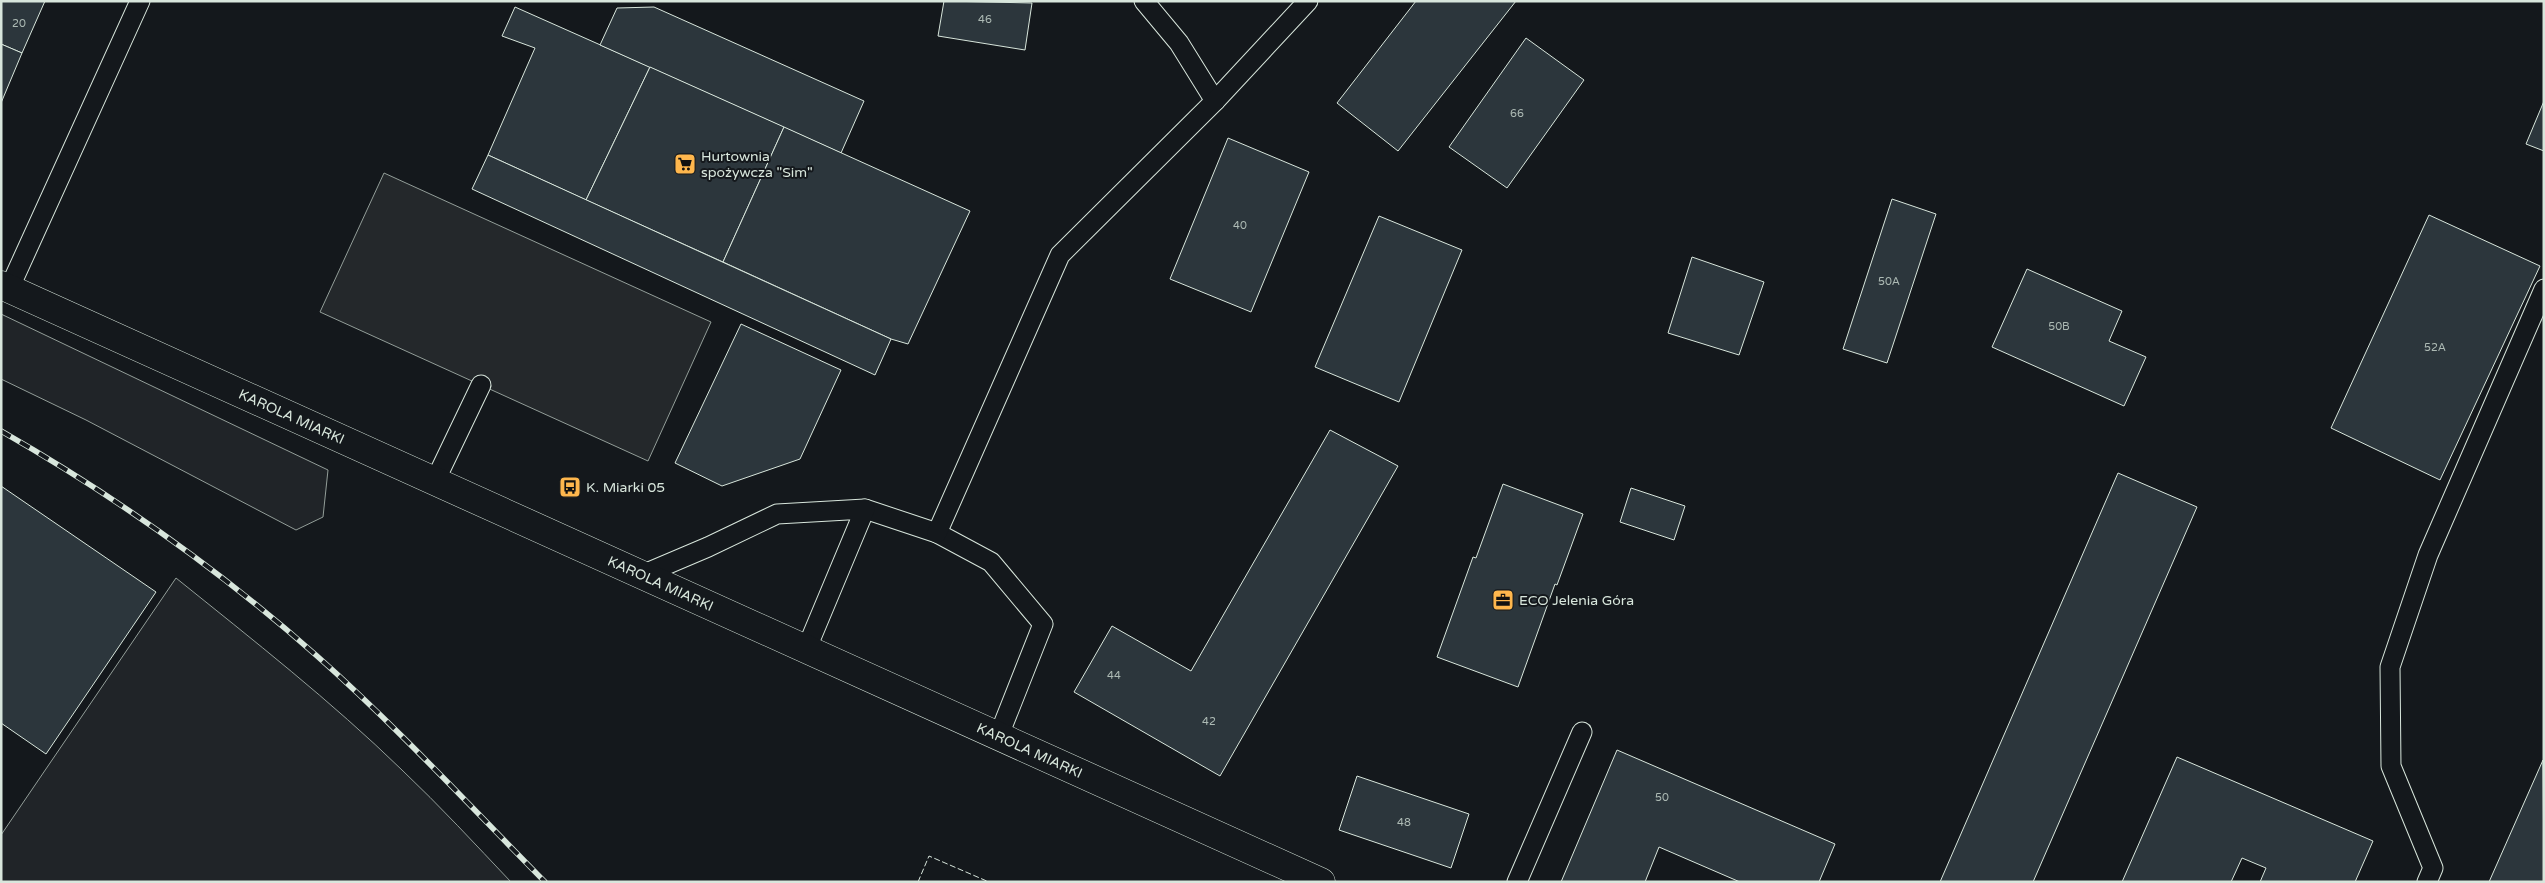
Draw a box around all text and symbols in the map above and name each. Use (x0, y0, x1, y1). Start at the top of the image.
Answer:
house number: 46 (978, 13, 992, 26)
house number: 20 (12, 17, 26, 30)
house number: 66 (1510, 107, 1524, 120)
place label: Hurtownia spożywcza "Sim" (701, 148, 813, 181)
supermarket icon: Hurtownia spożywcza "Sim" (673, 152, 697, 176)
house number: 40 (1233, 219, 1247, 232)
house number: 50A (1878, 275, 1900, 288)
house number: 50B (2048, 320, 2070, 333)
house number: 52A (2424, 341, 2446, 354)
street label: KAROLA MIARKI (236, 385, 347, 448)
bus stop icon: K. Miarki 05 (558, 475, 582, 499)
place label: K. Miarki 05 (586, 479, 665, 496)
street label: KAROLA MIARKI (605, 552, 716, 615)
office icon: ECO Jelenia Góra (1491, 588, 1515, 612)
place label: ECO Jelenia Góra (1519, 592, 1634, 609)
house number: 44 (1107, 669, 1121, 682)
house number: 42 (1202, 715, 1216, 728)
street label: KAROLA MIARKI (974, 719, 1085, 782)
house number: 50 (1655, 791, 1669, 804)
house number: 48 (1397, 816, 1411, 829)

